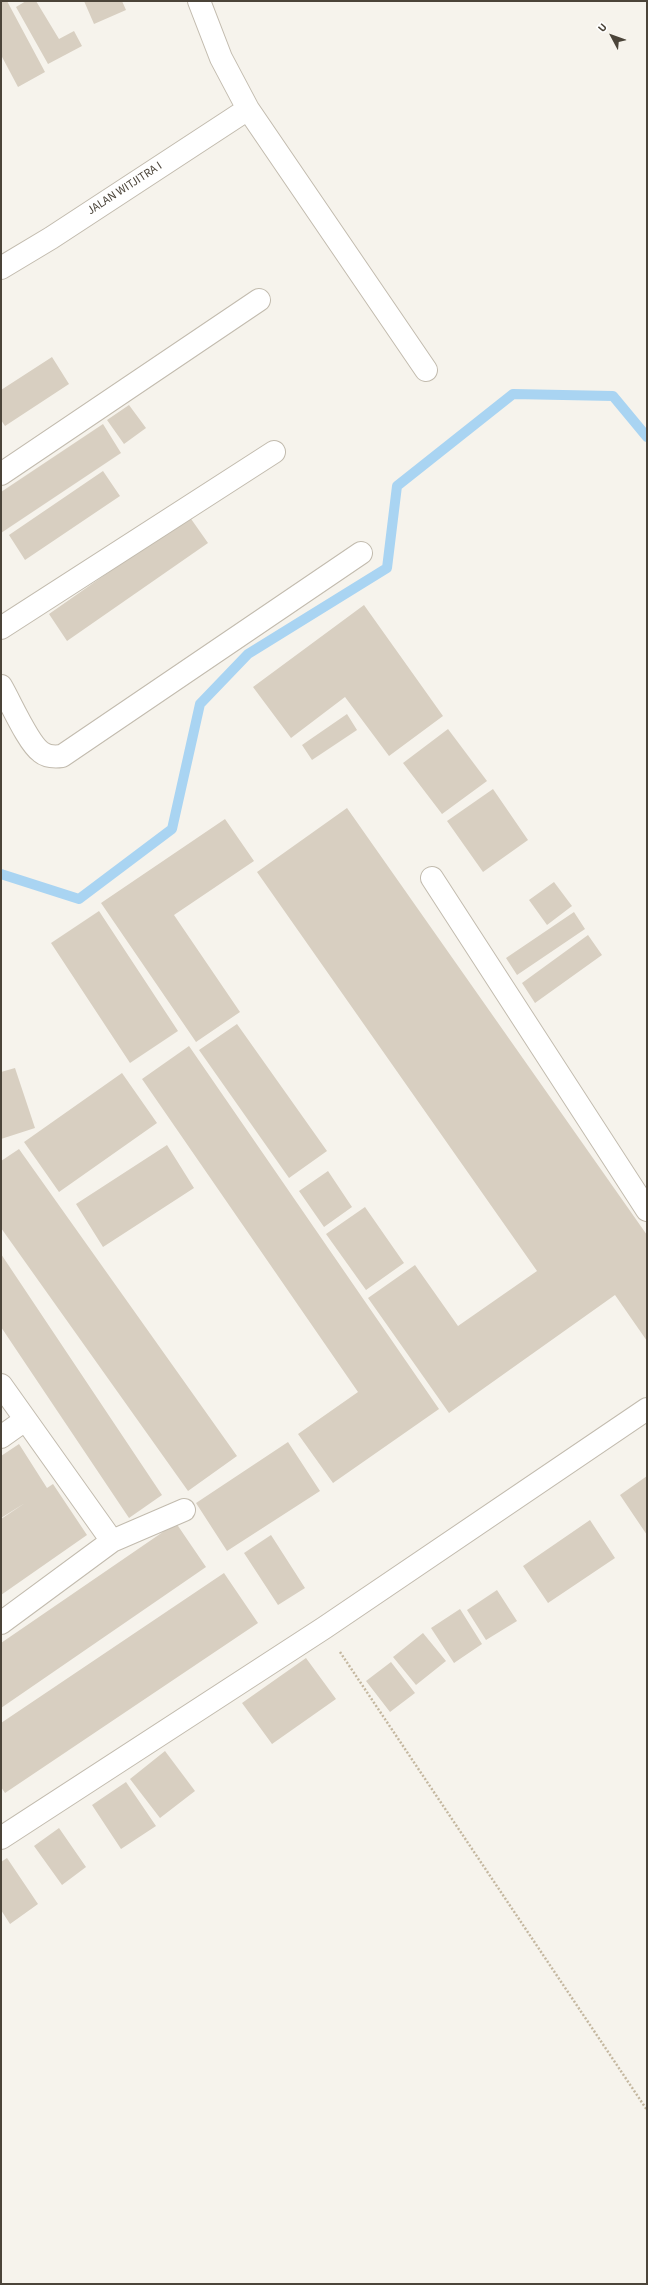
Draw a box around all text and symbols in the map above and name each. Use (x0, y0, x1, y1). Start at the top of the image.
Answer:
north arrow (592, 16, 632, 56)
text: U (594, 20, 611, 35)
street label: JALAN WITJITRA I (85, 159, 165, 219)

